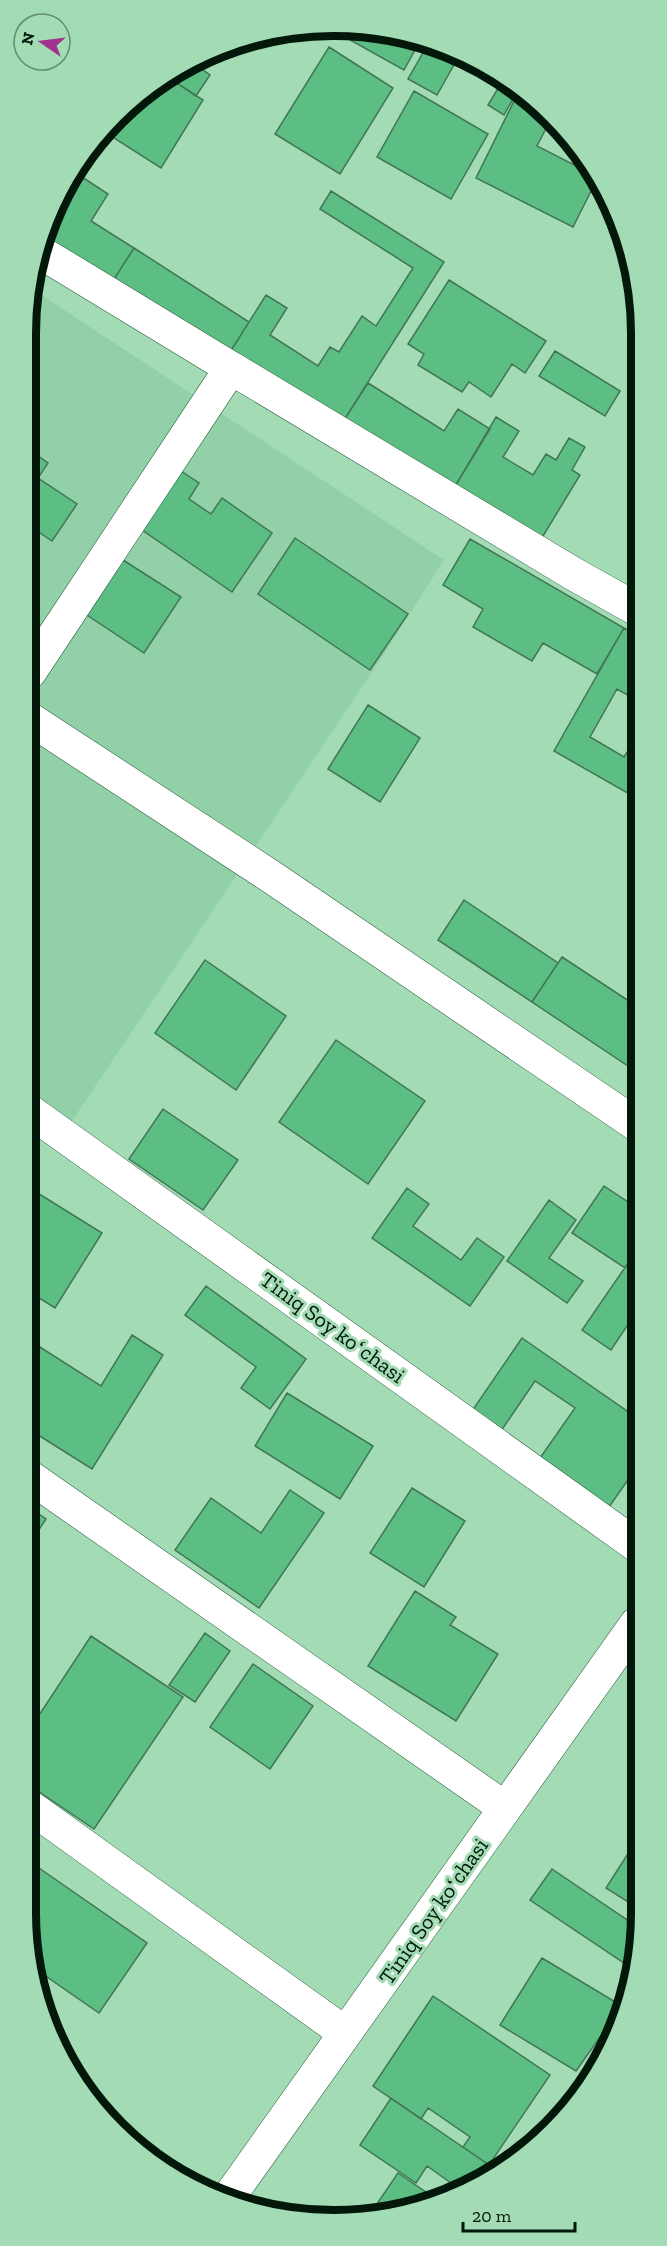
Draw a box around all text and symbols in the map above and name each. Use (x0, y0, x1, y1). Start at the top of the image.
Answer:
north arrow (12, 12, 72, 72)
text: N (17, 30, 39, 47)
street label: Tiniq Soy koʻchasi (255, 1266, 410, 1389)
street label: Tiniq Soy koʻchasi (373, 1833, 494, 1990)
scale bar (463, 2195, 576, 2233)
text: 20 m (472, 2205, 512, 2227)

